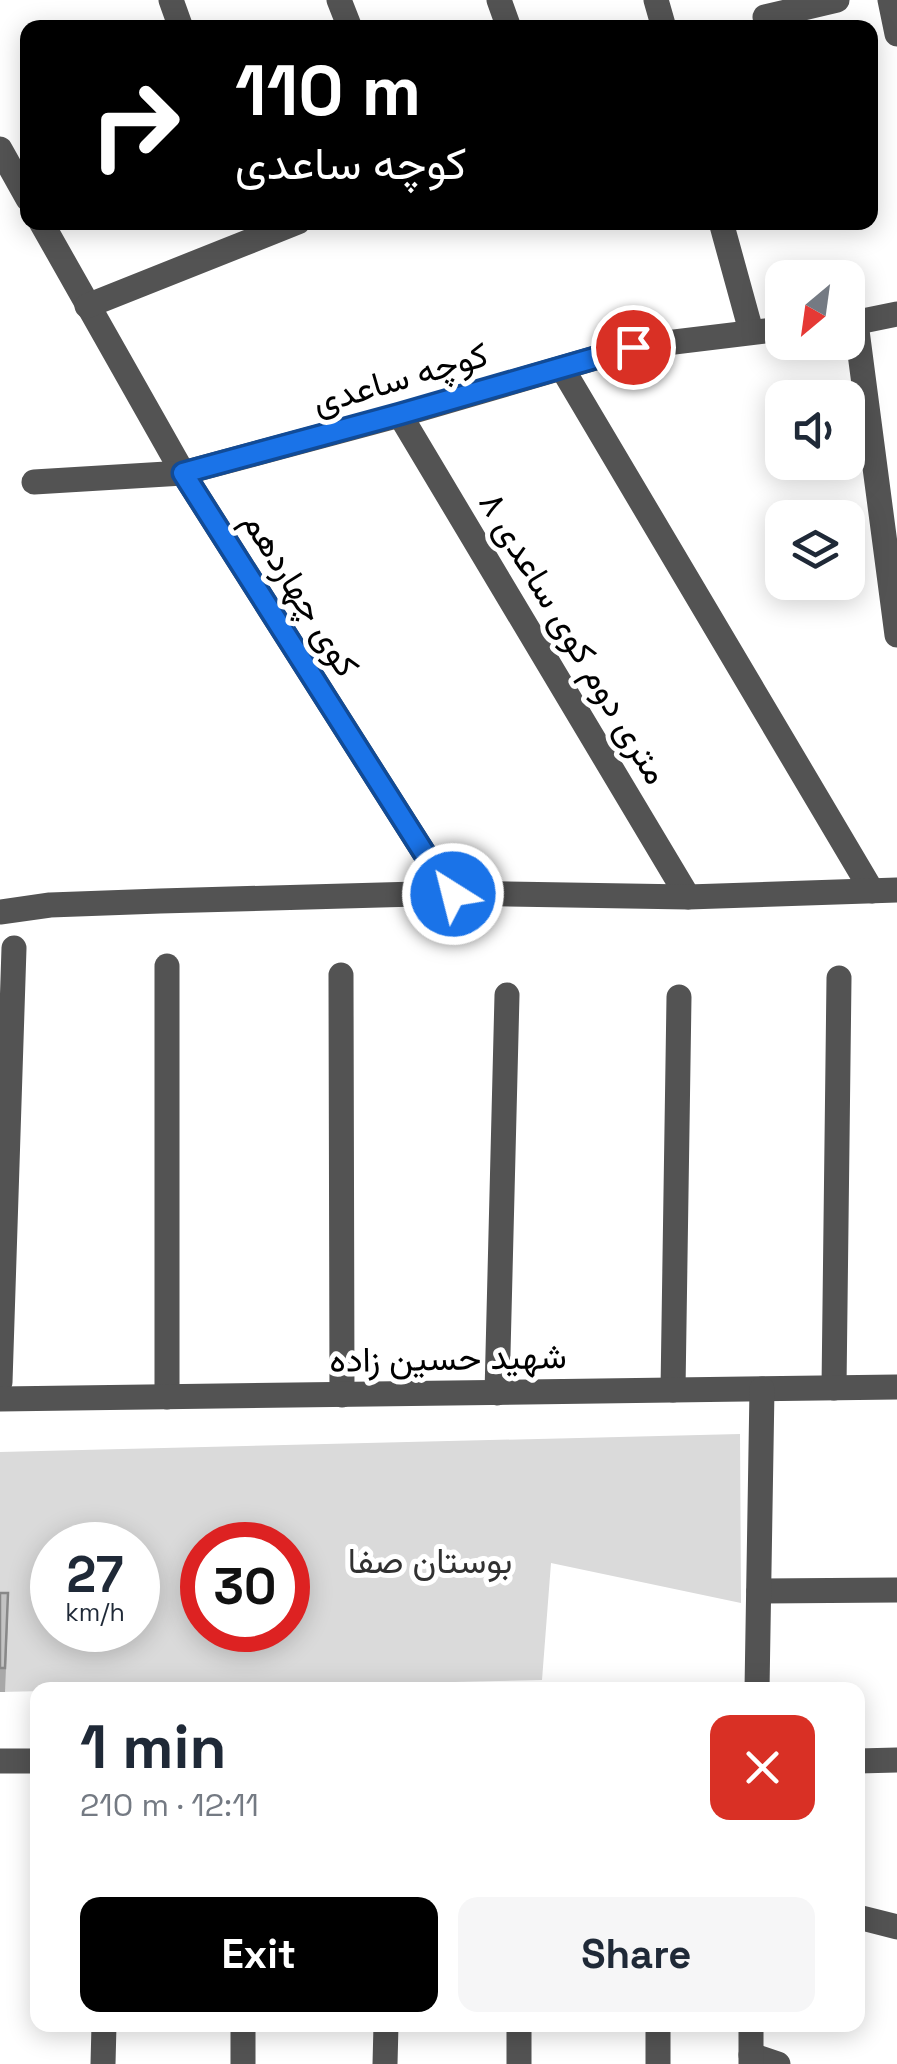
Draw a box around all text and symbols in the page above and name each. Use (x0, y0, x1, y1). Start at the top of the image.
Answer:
text: 110 m (235, 46, 421, 135)
icon: right (70, 60, 200, 190)
text: کوچه ساعدی (235, 135, 466, 192)
north arrow (765, 260, 865, 360)
map controls (765, 260, 865, 600)
pin (591, 305, 676, 390)
icon: arrive (606, 320, 661, 375)
street label: کوچه ساعدی (307, 332, 493, 426)
button: sound (765, 380, 865, 480)
street label: ۸ متری دوم کوی ساعدی (468, 484, 679, 793)
button: layers (765, 500, 865, 600)
street label: کوی چهاردهم (231, 503, 369, 686)
position arrow (401, 842, 505, 946)
street label: شهید حسین زاده (329, 1334, 567, 1382)
speed limit sign: 30 (180, 1522, 310, 1652)
park label: بوستان صفا (348, 1539, 512, 1583)
text: 27 (67, 1543, 123, 1607)
text: km/h (65, 1596, 125, 1628)
text: 1 min (80, 1709, 227, 1786)
button: close (710, 1715, 815, 1820)
text: 210 m · 12:11 (80, 1785, 259, 1825)
button: Exit (80, 1897, 438, 2012)
button: Share (458, 1897, 815, 2012)

